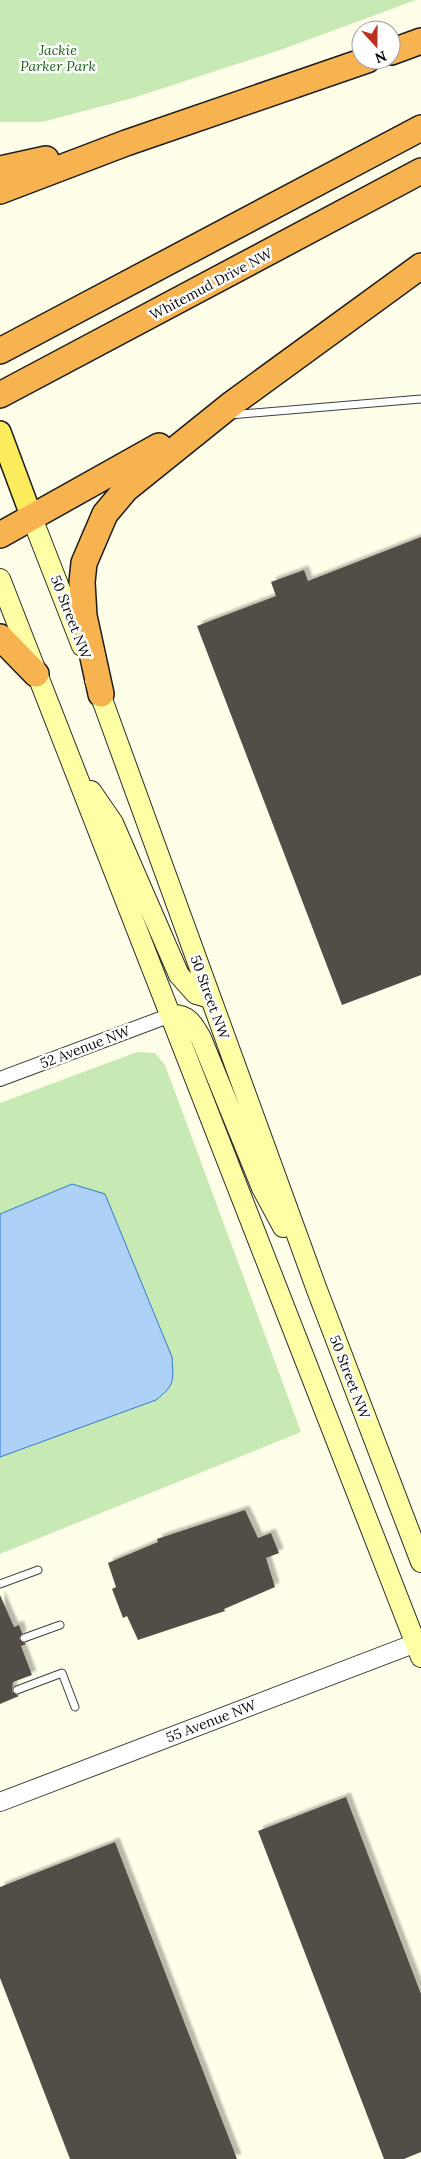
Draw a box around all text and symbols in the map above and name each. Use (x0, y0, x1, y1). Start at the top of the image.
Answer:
north arrow (351, 20, 401, 70)
park label: Jackie Parker Park (20, 41, 96, 75)
text: N (372, 47, 389, 68)
street label: Whitemud Drive NW (147, 244, 276, 324)
street label: 50 Street NW (47, 573, 96, 662)
street label: 50 Street NW (186, 953, 234, 1042)
street label: 52 Avenue NW (38, 1021, 133, 1072)
street label: 50 Street NW (326, 1333, 375, 1422)
street label: 55 Avenue NW (164, 1695, 259, 1746)

